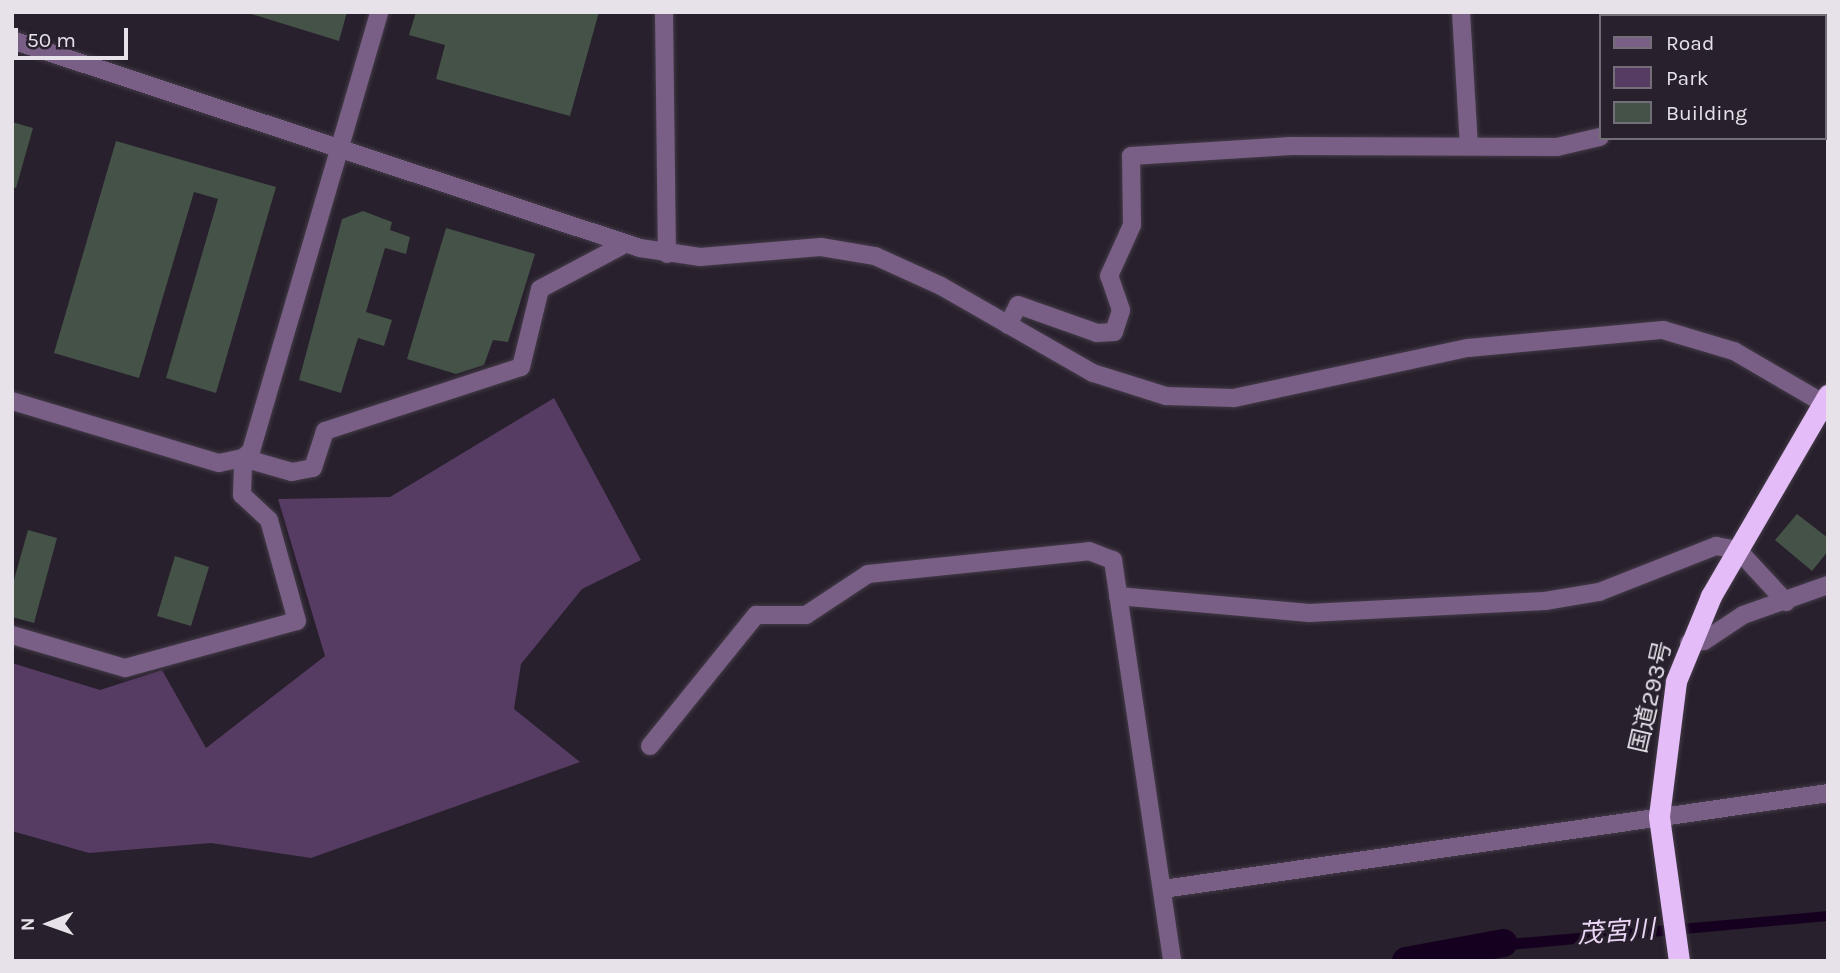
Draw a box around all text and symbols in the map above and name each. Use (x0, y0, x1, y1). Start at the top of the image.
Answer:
scale bar (18, 14, 131, 58)
legend (1598, 14, 1826, 140)
text: 50 m (27, 28, 76, 52)
text: Road (1666, 31, 1714, 55)
text: Park (1666, 66, 1709, 90)
text: Building (1666, 101, 1747, 125)
street label: 国道293号 (1624, 638, 1678, 756)
north arrow (14, 889, 84, 959)
water label: 茂宮川 (1576, 914, 1656, 950)
text: N (17, 917, 39, 931)

